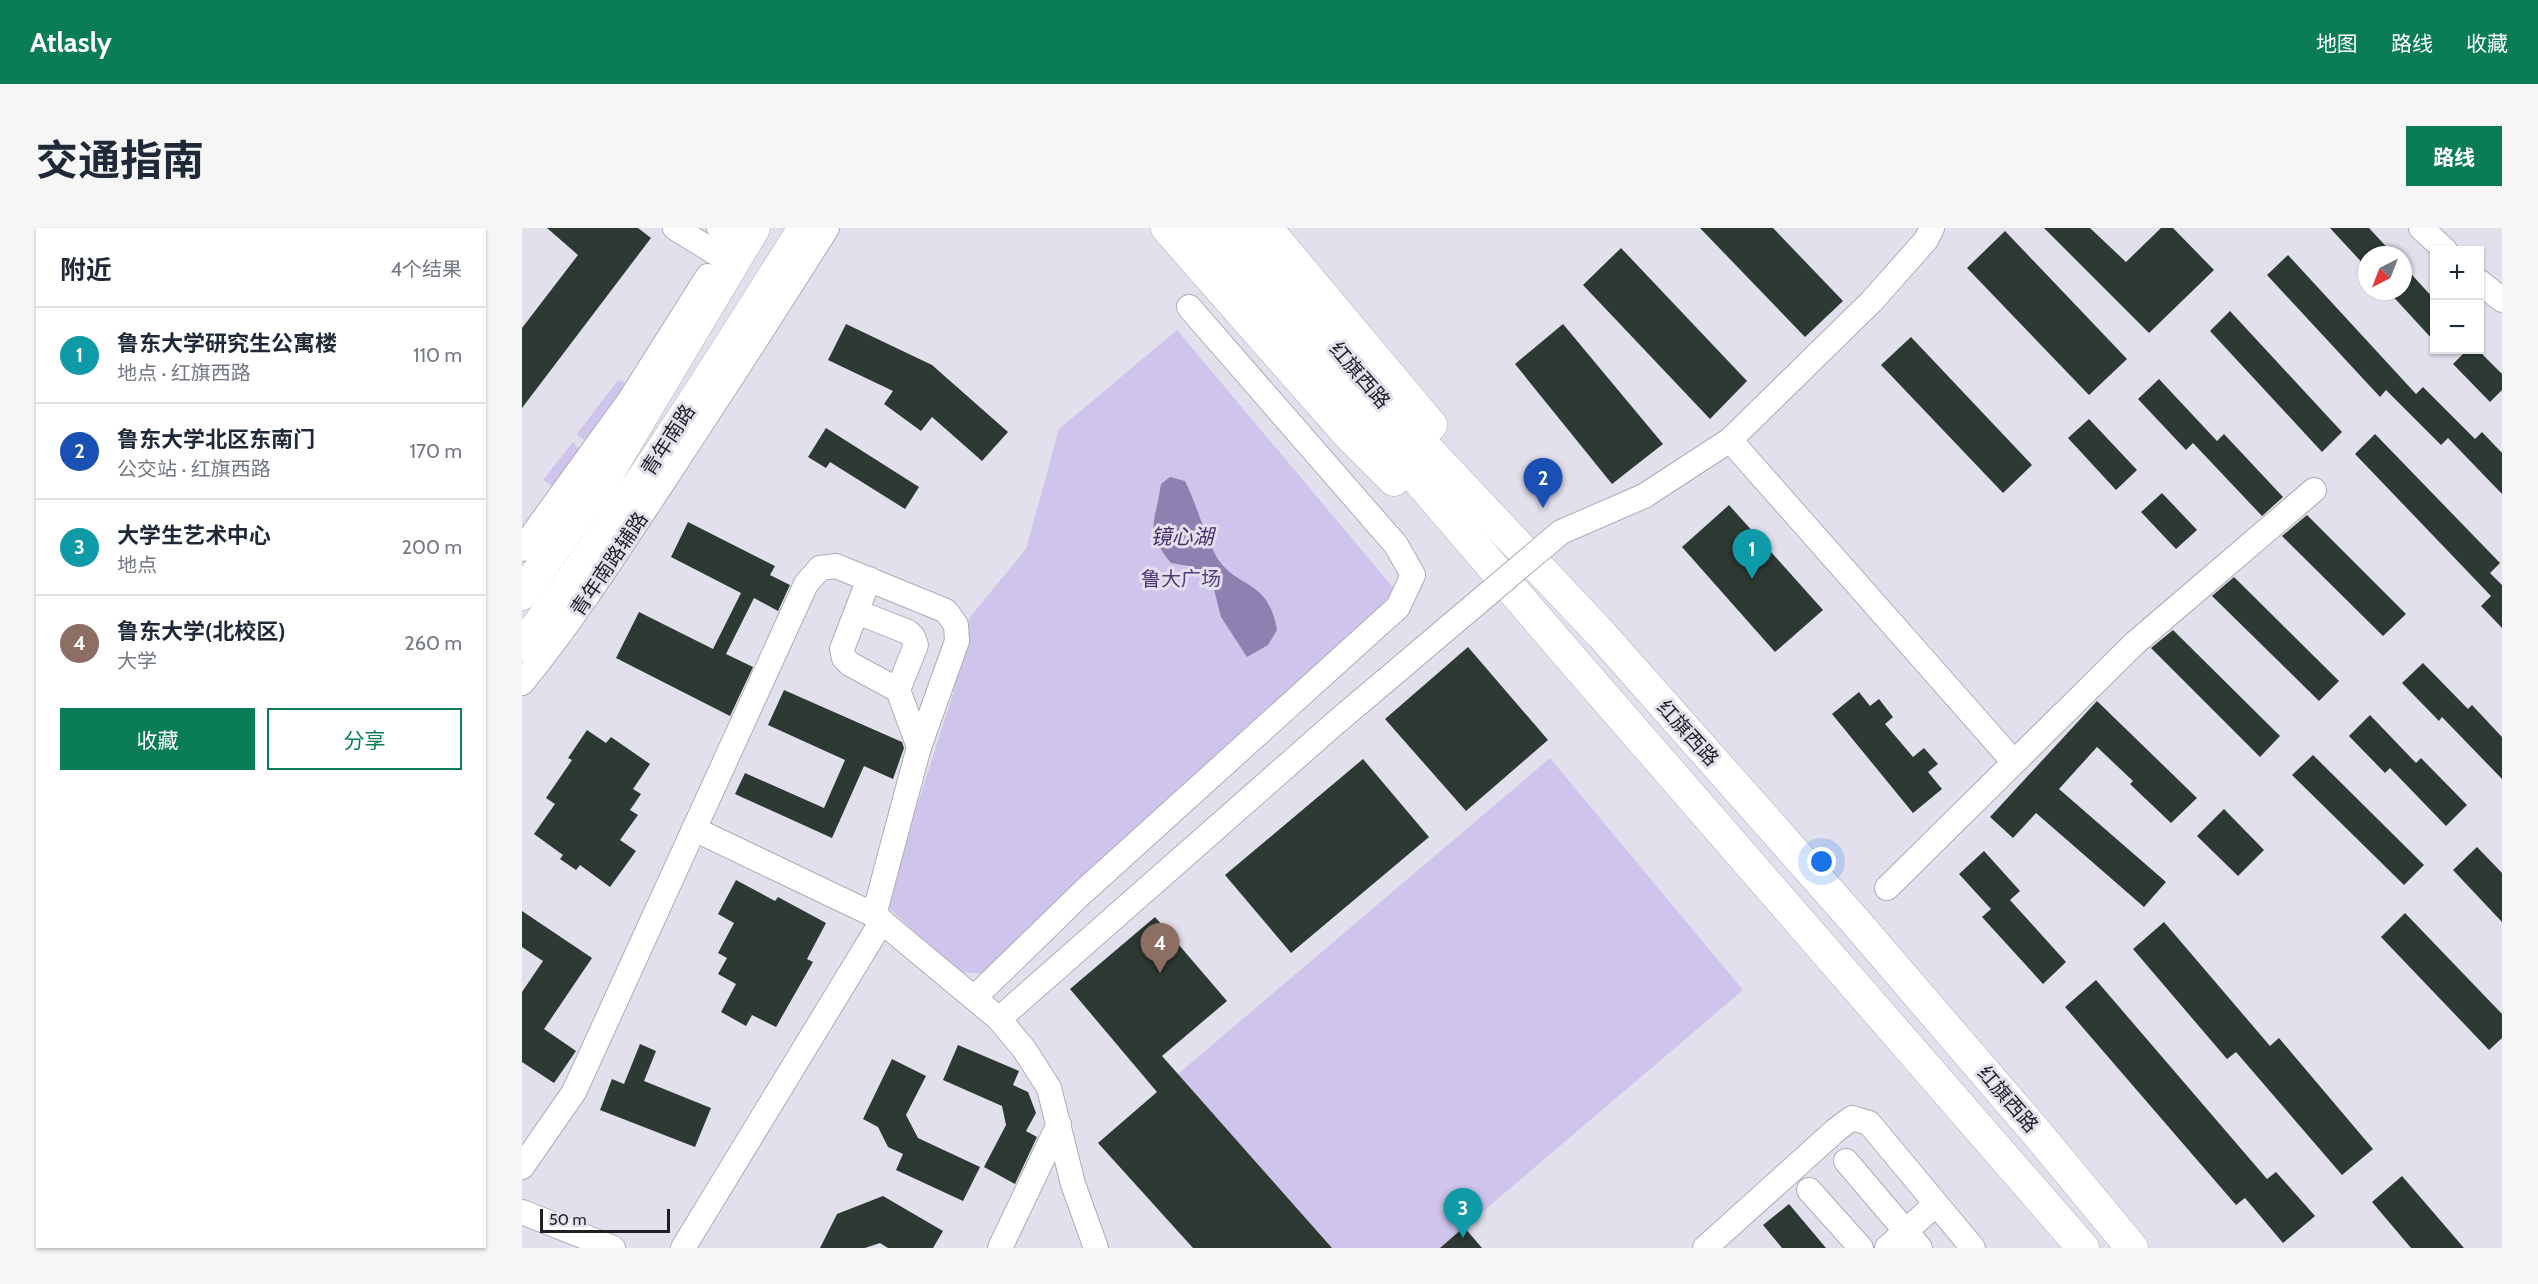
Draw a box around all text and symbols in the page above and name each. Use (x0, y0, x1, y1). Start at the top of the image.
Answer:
text: Atlasly (30, 25, 112, 59)
text: 地图 (2316, 31, 2358, 56)
text: 路线 (2391, 31, 2433, 56)
text: 收藏 (2466, 31, 2508, 56)
button: 路线 (2406, 126, 2502, 186)
text: 交通指南 (36, 134, 204, 186)
north arrow (2358, 246, 2412, 300)
map controls (2430, 246, 2484, 354)
button: + (2430, 246, 2484, 300)
text: 附近 (60, 254, 112, 286)
text: 4个结果 (390, 257, 462, 281)
button: − (2430, 300, 2484, 354)
text: 鲁东大学研究生公寓楼 (117, 330, 337, 357)
street label: 红旗西路 (1325, 337, 1395, 413)
text: 1 (76, 343, 83, 367)
text: 110 m (413, 343, 462, 367)
text: 地点 · 红旗西路 (117, 361, 251, 385)
street label: 青年南路 (636, 400, 700, 480)
text: 鲁东大学北区东南门 (117, 426, 315, 453)
text: 2 (74, 439, 85, 463)
text: 170 m (410, 439, 462, 463)
text: 公交站 · 红旗西路 (117, 457, 271, 481)
pin: 2 (1524, 458, 1562, 508)
street label: 青年南路辅路 (565, 508, 653, 620)
text: 大学生艺术中心 (117, 522, 271, 549)
water label: 镜心湖 (1151, 524, 1216, 549)
pin: 1 (1732, 530, 1772, 579)
text: 3 (74, 535, 85, 559)
text: 200 m (402, 535, 462, 559)
text: 地点 (117, 553, 157, 577)
park label: 鲁大广场 (1141, 567, 1221, 591)
text: 鲁东大学(北校区) (117, 618, 285, 645)
text: 4 (73, 631, 86, 655)
text: 260 m (404, 631, 462, 655)
text: 大学 (117, 649, 157, 673)
street label: 红旗西路 (1652, 695, 1724, 771)
button: 收藏 (60, 708, 255, 770)
button: 分享 (267, 708, 462, 770)
your location (1807, 847, 1836, 876)
pin: 4 (1140, 924, 1180, 973)
street label: 红旗西路 (1973, 1061, 2043, 1137)
pin: 3 (1444, 1188, 1482, 1238)
scale bar (540, 1206, 670, 1234)
text: 50 m (549, 1210, 586, 1229)

